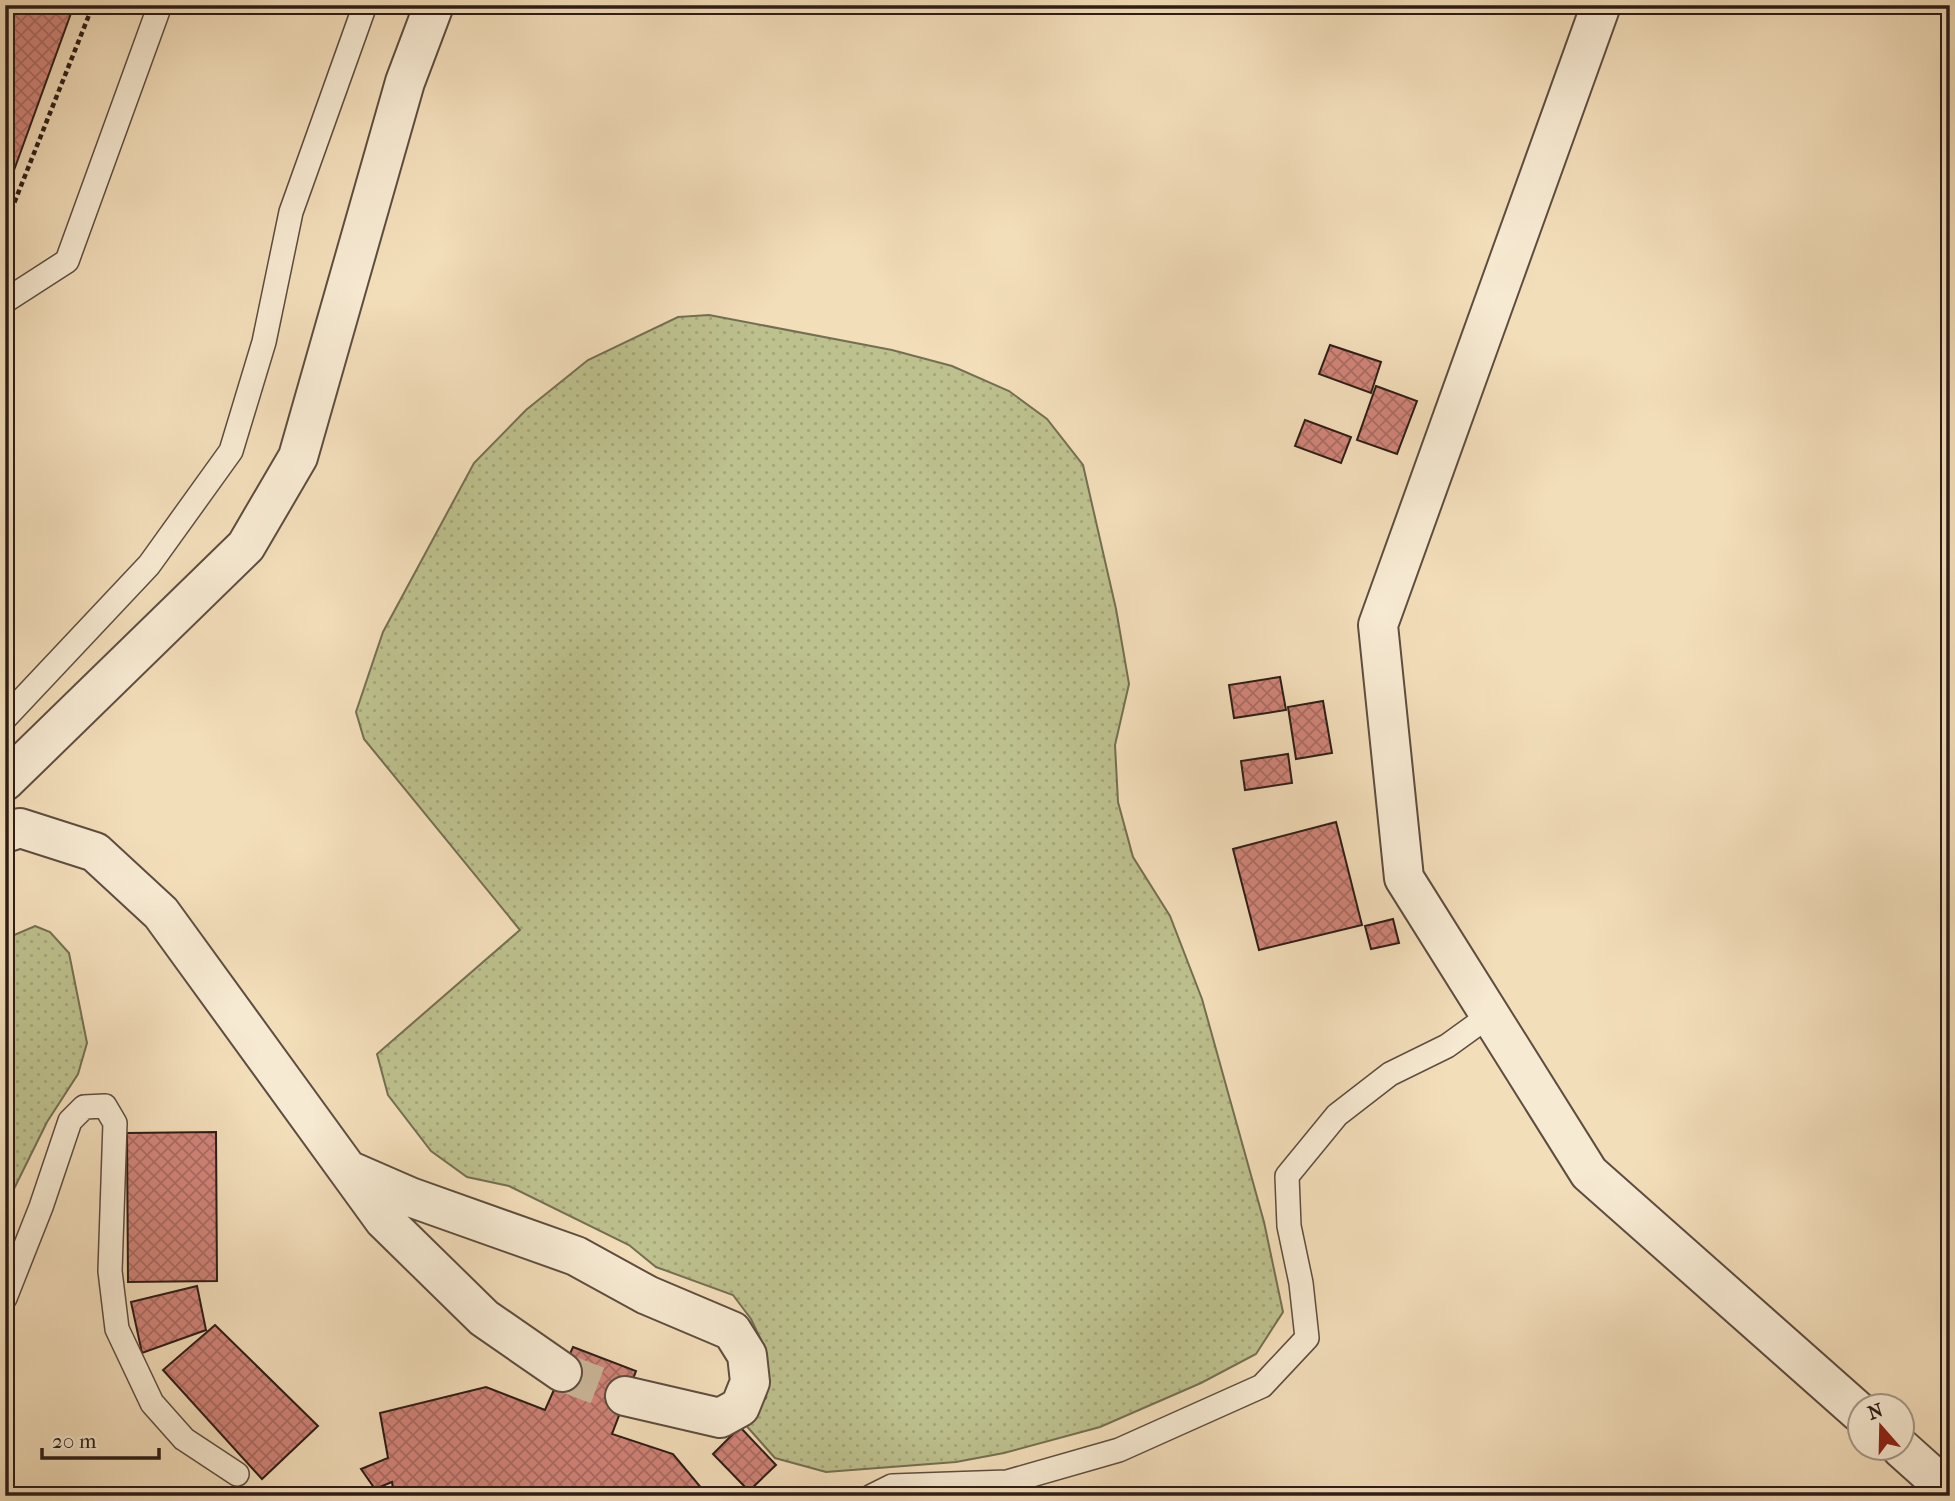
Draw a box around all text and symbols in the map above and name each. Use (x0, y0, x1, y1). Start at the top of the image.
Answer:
north arrow (1846, 1392, 1916, 1462)
text: N (1865, 1399, 1887, 1425)
scale bar (42, 1417, 159, 1461)
text: 20 m (52, 1429, 97, 1453)

